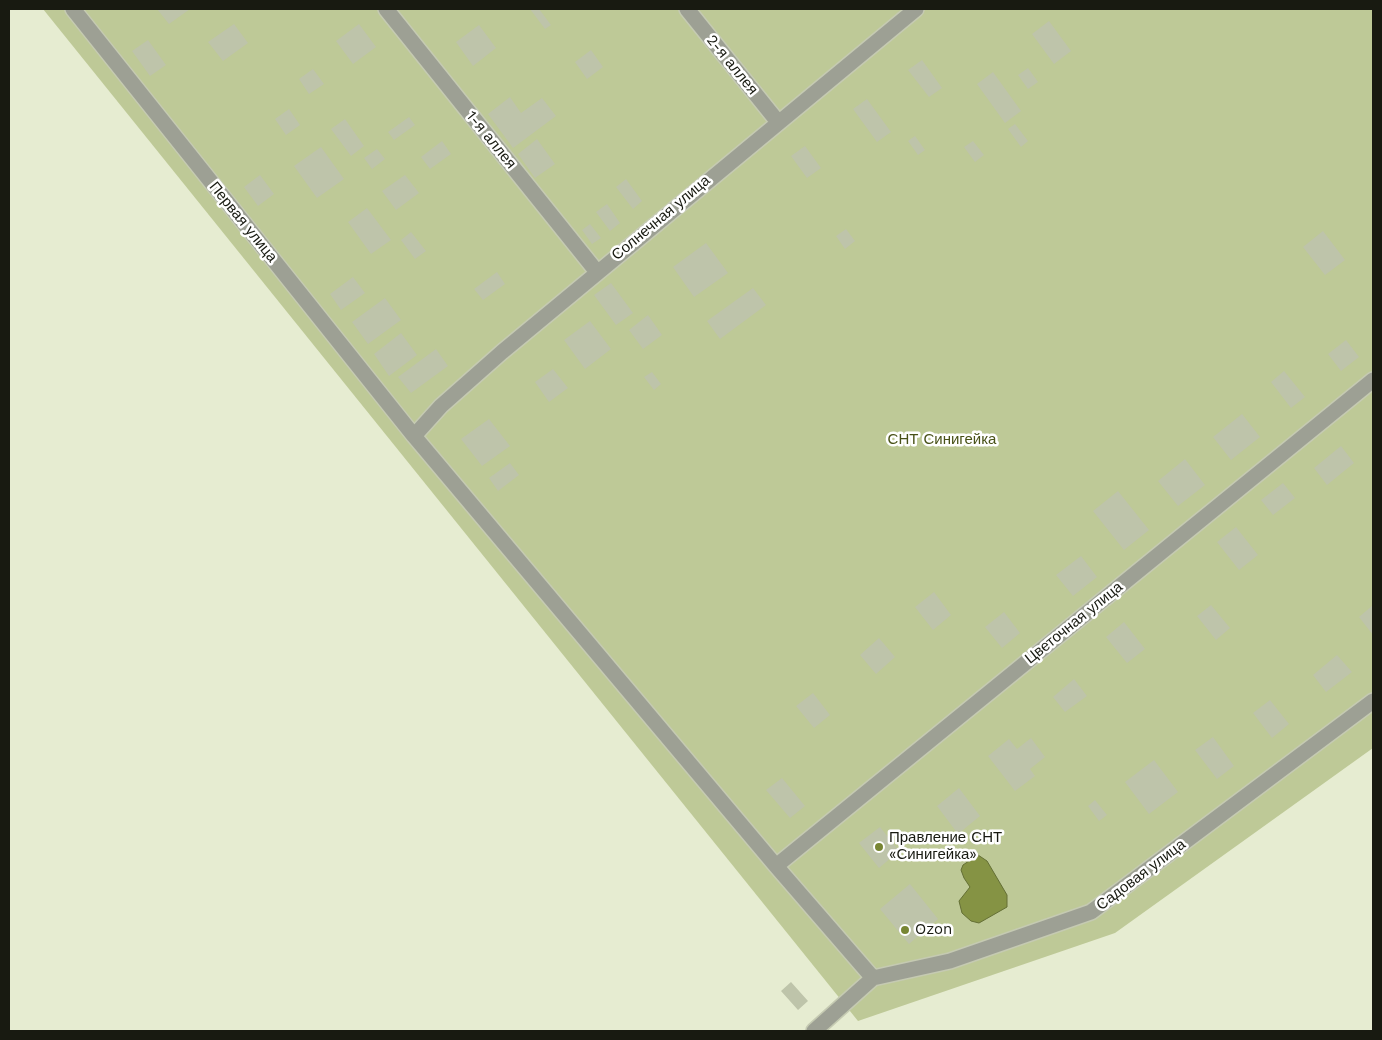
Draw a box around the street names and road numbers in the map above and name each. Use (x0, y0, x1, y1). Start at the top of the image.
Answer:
street label: 2-я аллея (702, 31, 762, 99)
street label: 1-я аллея (462, 108, 520, 172)
street label: Солнечная улица (608, 172, 714, 264)
street label: Первая улица (205, 178, 281, 266)
street label: Цветочная улица (1022, 578, 1126, 668)
street label: Садовая улица (1093, 836, 1189, 914)

